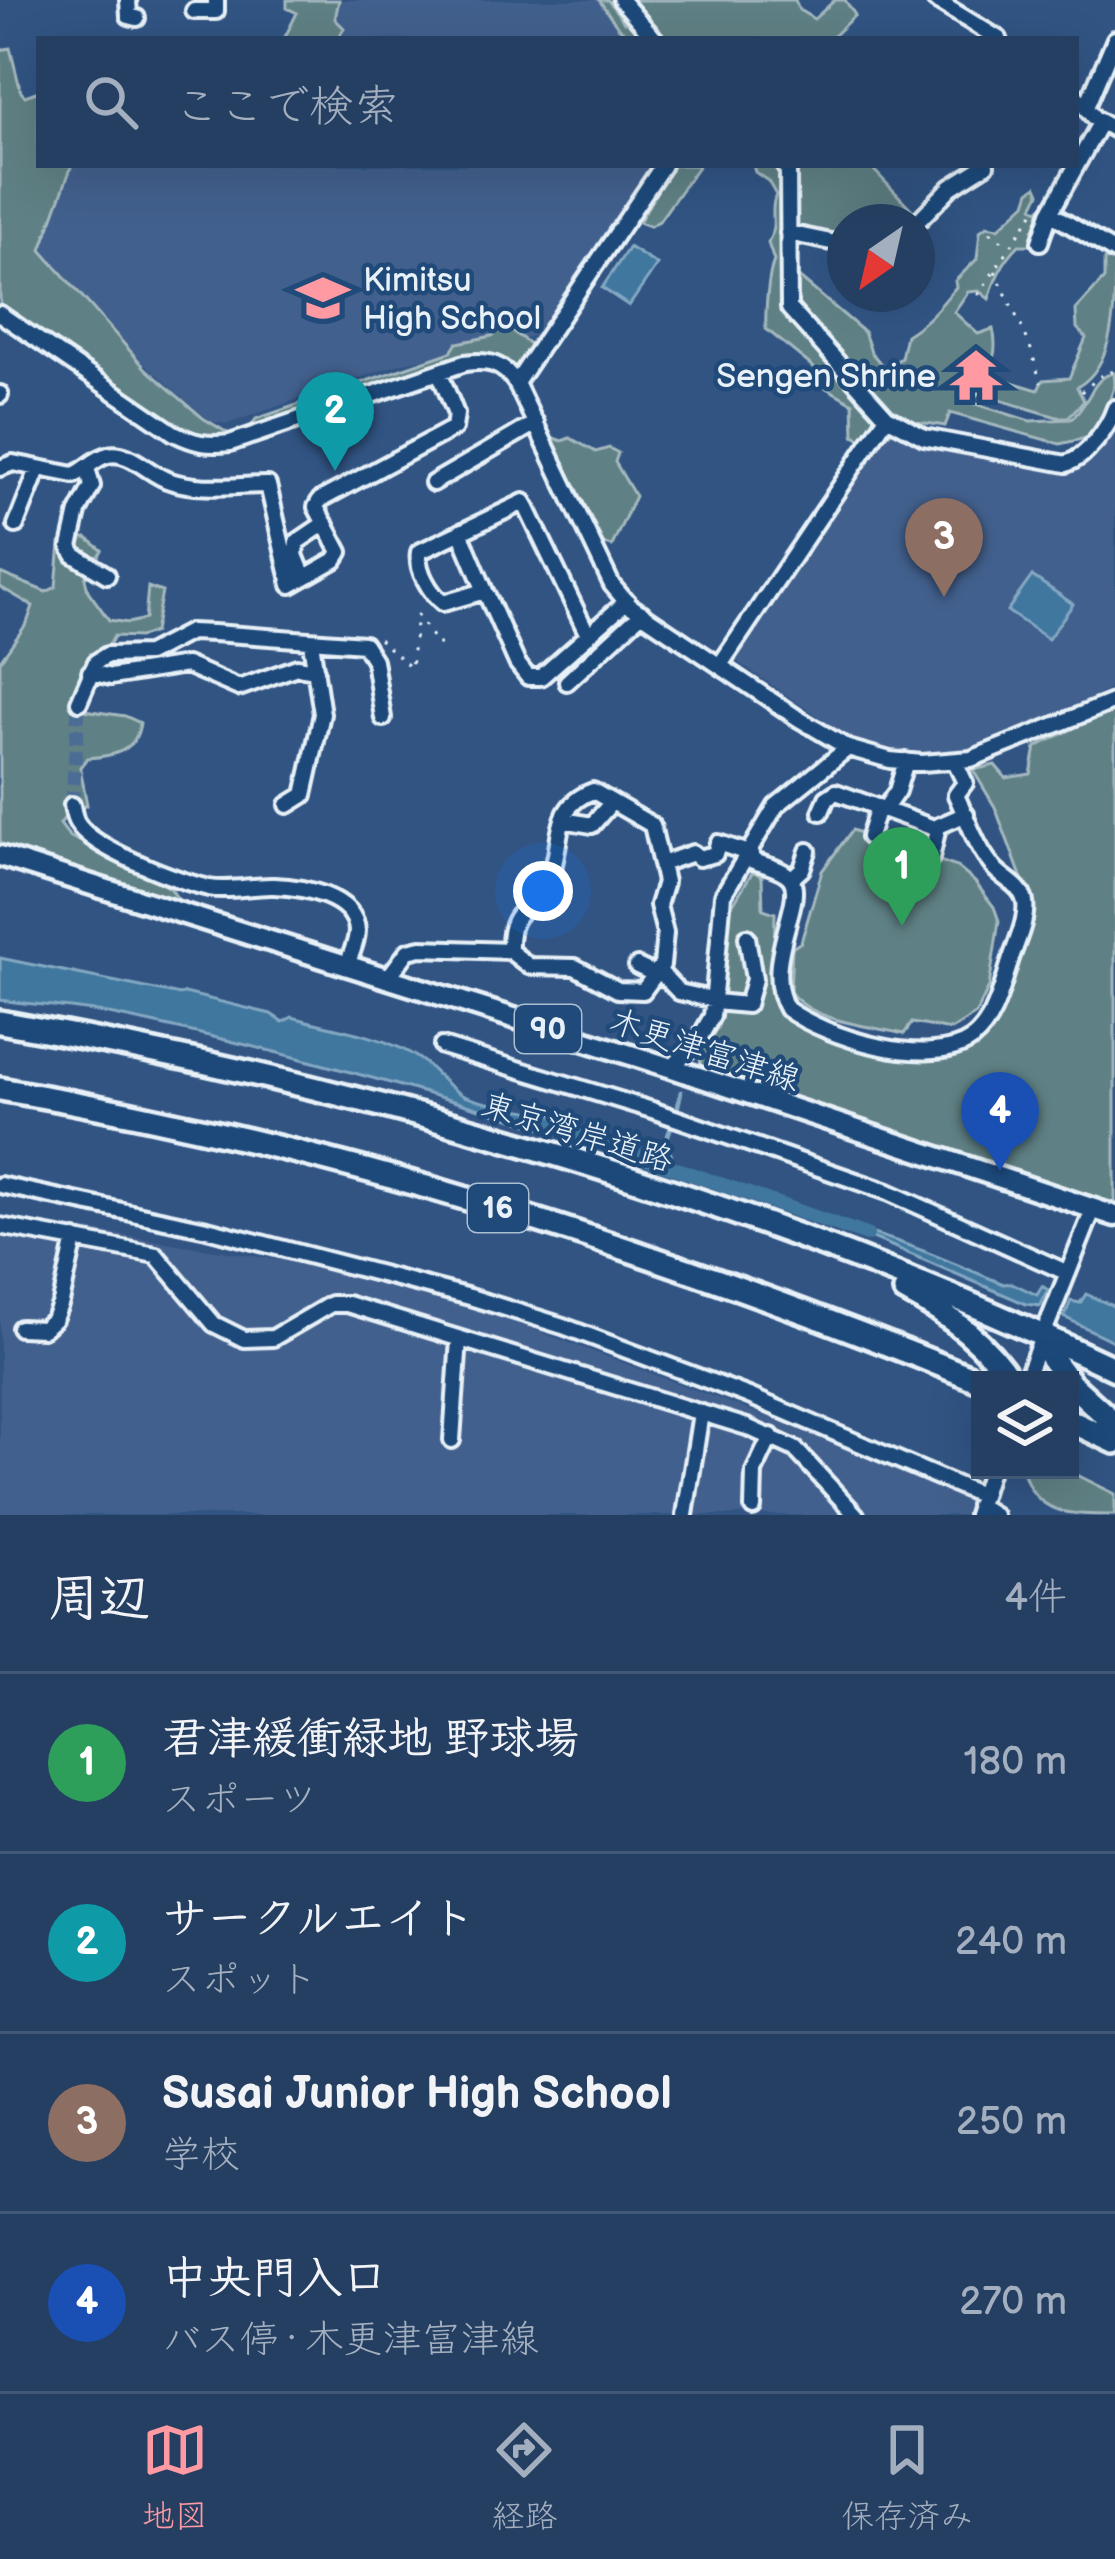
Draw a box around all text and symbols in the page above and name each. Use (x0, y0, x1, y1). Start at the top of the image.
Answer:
search box (36, 36, 1079, 168)
icon: search (78, 69, 144, 135)
text: ここで検索 (174, 80, 399, 135)
north arrow (827, 204, 935, 312)
place label: Kimitsu High School (363, 261, 541, 339)
school or university icon: Kimitsu High School (294, 269, 352, 327)
temple icon: Sengen Shrine (947, 346, 1005, 404)
place label: Sengen Shrine (716, 357, 936, 397)
pin: 2 (296, 372, 374, 471)
pin: 3 (905, 498, 983, 597)
pin: 1 (863, 827, 941, 926)
your location (513, 861, 573, 921)
street label: 木更津富津線 (604, 1001, 805, 1101)
road number: 90 (515, 1005, 581, 1053)
pin: 4 (961, 1072, 1039, 1171)
street label: 東京湾岸道路 (477, 1085, 678, 1181)
road number: 16 (468, 1184, 528, 1232)
map controls (971, 1371, 1079, 1479)
button: layers (971, 1371, 1079, 1479)
text: 周辺 (48, 1569, 150, 1630)
text: 4件 (1004, 1575, 1067, 1622)
text: 君津緩衝緑地 野球場 (162, 1712, 579, 1767)
text: 1 (79, 1739, 95, 1786)
text: 180 m (963, 1739, 1067, 1786)
text: スポーツ (162, 1777, 317, 1824)
text: サークルエイト (162, 1892, 475, 1947)
text: 2 (75, 1919, 99, 1966)
text: 240 m (955, 1919, 1067, 1966)
text: スポット (162, 1957, 318, 2004)
text: Susai Junior High School (162, 2067, 672, 2122)
text: 3 (76, 2099, 98, 2146)
text: 250 m (956, 2099, 1067, 2146)
text: 学校 (162, 2132, 240, 2179)
text: 中央門入口 (162, 2252, 387, 2307)
text: 4 (76, 2279, 98, 2326)
text: 270 m (959, 2279, 1067, 2326)
text: バス停 · 木更津富津線 (162, 2317, 538, 2364)
tab: 地図 (142, 2417, 208, 2537)
tab: 経路 (491, 2417, 557, 2537)
tab: 保存済み (841, 2417, 973, 2537)

